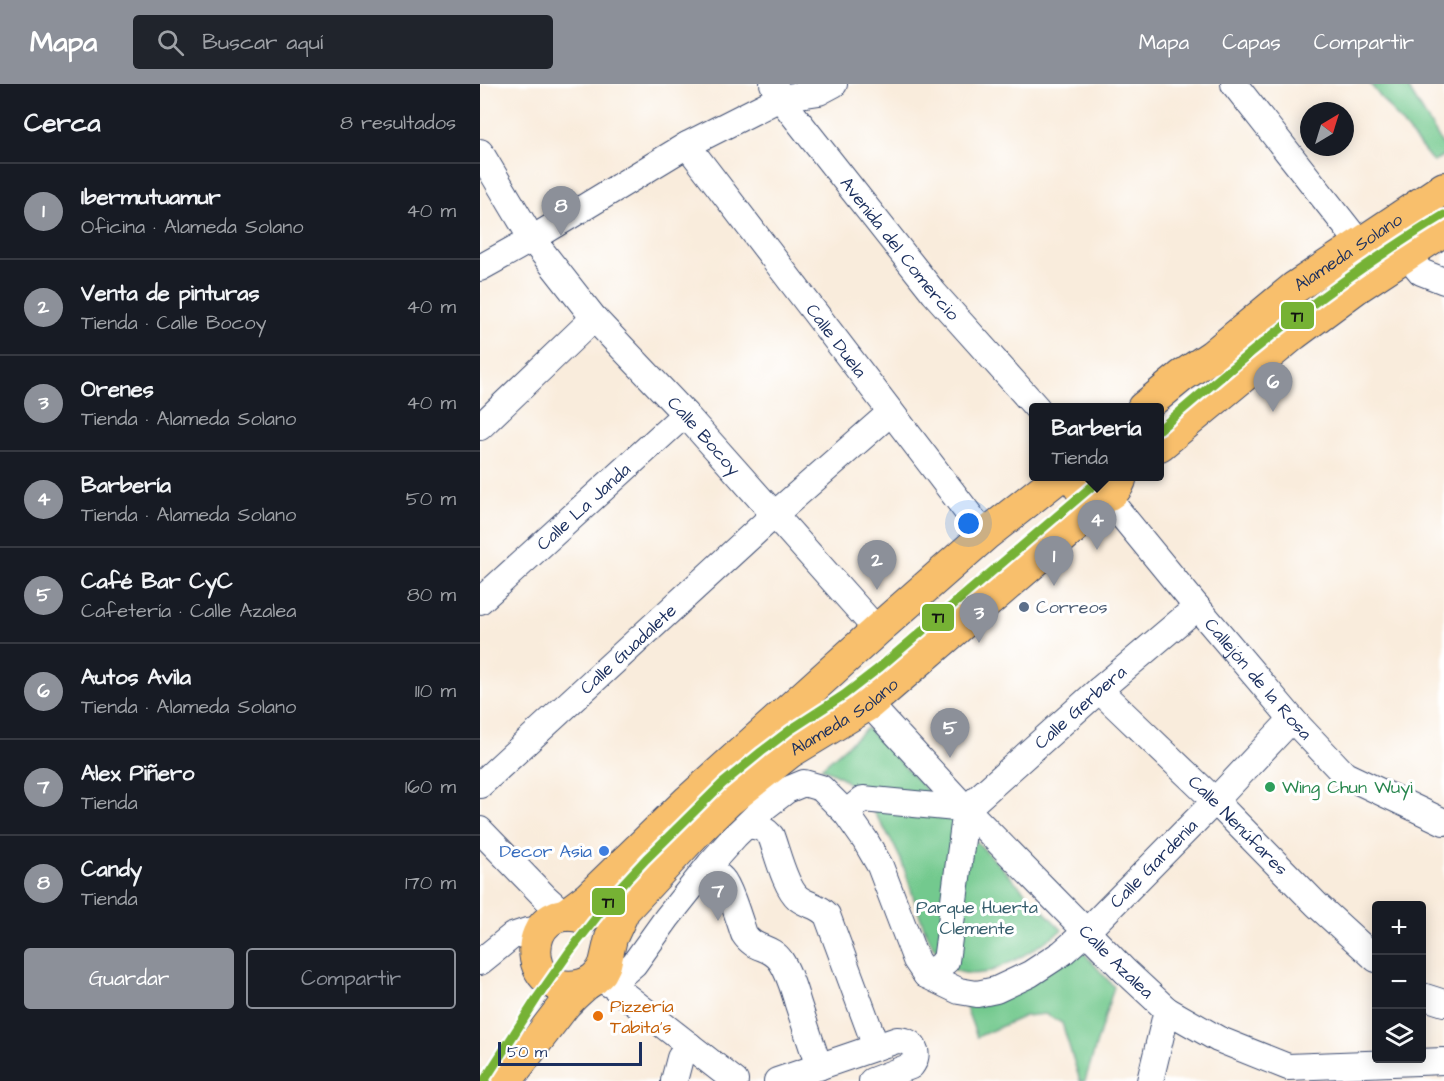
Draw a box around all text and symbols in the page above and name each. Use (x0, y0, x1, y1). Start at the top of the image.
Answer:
search box (133, 15, 553, 69)
text: Mapa (30, 23, 97, 62)
icon: search (154, 26, 187, 59)
text: Buscar aquí (202, 27, 323, 58)
text: Mapa (1139, 28, 1189, 57)
text: Capas (1222, 28, 1281, 57)
text: Compartir (1314, 28, 1414, 57)
north arrow (1300, 102, 1354, 156)
text: Cerca (24, 105, 101, 141)
text: 8 resultados (340, 109, 456, 137)
street label: Avenida del Comercio (834, 172, 965, 326)
text: Ibermutuamur (81, 182, 221, 213)
pin: 8 (542, 186, 580, 236)
text: 1 (42, 197, 45, 225)
text: 40 m (406, 197, 456, 225)
street label: Alameda Solano (1289, 207, 1408, 298)
text: Oficina · Alameda Solano (81, 213, 304, 241)
text: Venta de pinturas (81, 278, 260, 309)
text: 2 (38, 293, 49, 321)
text: 40 m (406, 293, 456, 321)
street label: Calle Duela (800, 299, 872, 383)
line badge: T1 (1280, 301, 1315, 330)
text: T1 (1290, 306, 1304, 328)
text: Tienda · Calle Bocoy (81, 309, 266, 337)
pin: 6 (1254, 362, 1292, 412)
text: Orenes (81, 374, 154, 405)
text: 3 (38, 389, 49, 417)
text: 40 m (406, 389, 456, 417)
street label: Calle Bocoy (661, 391, 746, 482)
popup (1029, 403, 1164, 481)
text: Tienda · Alameda Solano (81, 405, 296, 433)
text: Barbería (1052, 413, 1141, 444)
text: Tienda (1052, 444, 1108, 472)
street label: Calle La Janda (531, 458, 636, 557)
text: Barbería (81, 470, 171, 501)
text: 4 (37, 485, 50, 513)
text: 50 m (406, 485, 456, 513)
pin: 4 (1078, 500, 1116, 550)
text: Tienda · Alameda Solano (81, 501, 296, 529)
your location (954, 509, 983, 538)
pin: 1 (1034, 536, 1074, 586)
pin: 2 (858, 540, 896, 590)
text: Café Bar CyC (81, 566, 233, 597)
text: 5 (36, 581, 51, 609)
text: 80 m (407, 581, 456, 609)
pin: 3 (960, 594, 998, 643)
place label: Correos (1036, 595, 1108, 620)
text: Cafetería · Calle Azalea (81, 597, 297, 625)
street label: Calle Guadalete (574, 598, 682, 700)
marker: Correos (1017, 600, 1031, 614)
line badge: T1 (921, 603, 955, 632)
text: T1 (931, 607, 945, 629)
street label: Callejón de la Rosa (1199, 613, 1317, 746)
street label: Calle Gerbera (1029, 660, 1132, 755)
text: Autos Avila (81, 662, 191, 693)
street label: Alameda Solano (785, 672, 904, 762)
text: 6 (37, 677, 50, 705)
text: 110 m (415, 677, 456, 705)
text: Tienda · Alameda Solano (81, 693, 296, 721)
pin: 5 (930, 708, 970, 758)
text: Alex Piñero (81, 758, 194, 789)
street label: Calle Nenúfares (1182, 770, 1293, 881)
text: 7 (37, 773, 50, 801)
text: 160 m (405, 773, 456, 801)
place label: Wing Chun Wuyi (1282, 775, 1413, 801)
marker: Wing Chun Wuyi (1263, 780, 1277, 794)
text: Tienda (81, 789, 138, 817)
street label: Calle Gardenia (1104, 814, 1203, 914)
place label: Decor Asia (499, 839, 592, 864)
marker: Decor Asia (597, 844, 611, 858)
text: Candy (81, 854, 142, 885)
text: 8 (37, 869, 50, 897)
text: 170 m (405, 869, 456, 897)
pin: 7 (698, 872, 738, 921)
text: Tienda (81, 885, 138, 913)
line badge: T1 (591, 887, 626, 916)
text: T1 (601, 892, 615, 914)
park label: Parque Huerta Clemente (916, 895, 1038, 941)
map controls (1372, 901, 1426, 1063)
button: + (1372, 901, 1426, 955)
street label: Calle Azalea (1073, 919, 1159, 1004)
button: Guardar (24, 948, 234, 1009)
button: Compartir (246, 948, 456, 1009)
button: − (1372, 955, 1426, 1009)
place label: Pizzería Tabita's (610, 994, 674, 1040)
marker: Pizzería Tabita's (591, 1009, 605, 1023)
button: layers (1372, 1009, 1426, 1063)
scale bar (498, 1039, 642, 1066)
text: 50 m (507, 1041, 547, 1063)

